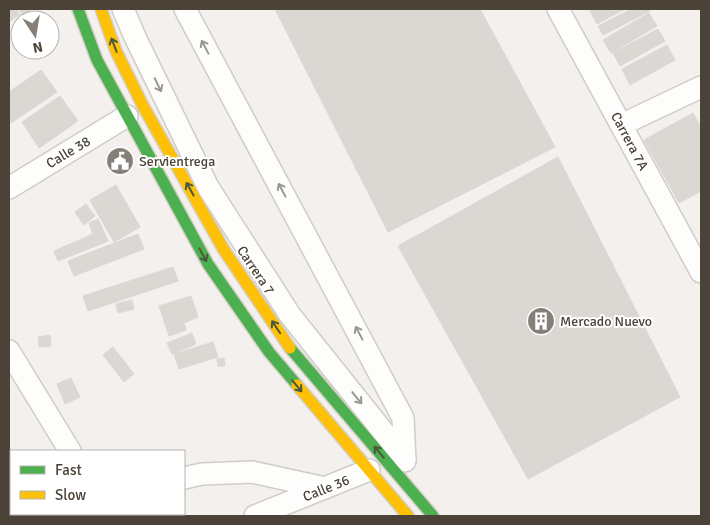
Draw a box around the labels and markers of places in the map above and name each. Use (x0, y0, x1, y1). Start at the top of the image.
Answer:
public building icon: Servientrega (105, 146, 135, 176)
place label: Servientrega (139, 153, 215, 170)
building icon: Mercado Nuevo (526, 306, 556, 336)
place label: Mercado Nuevo (560, 313, 652, 330)

